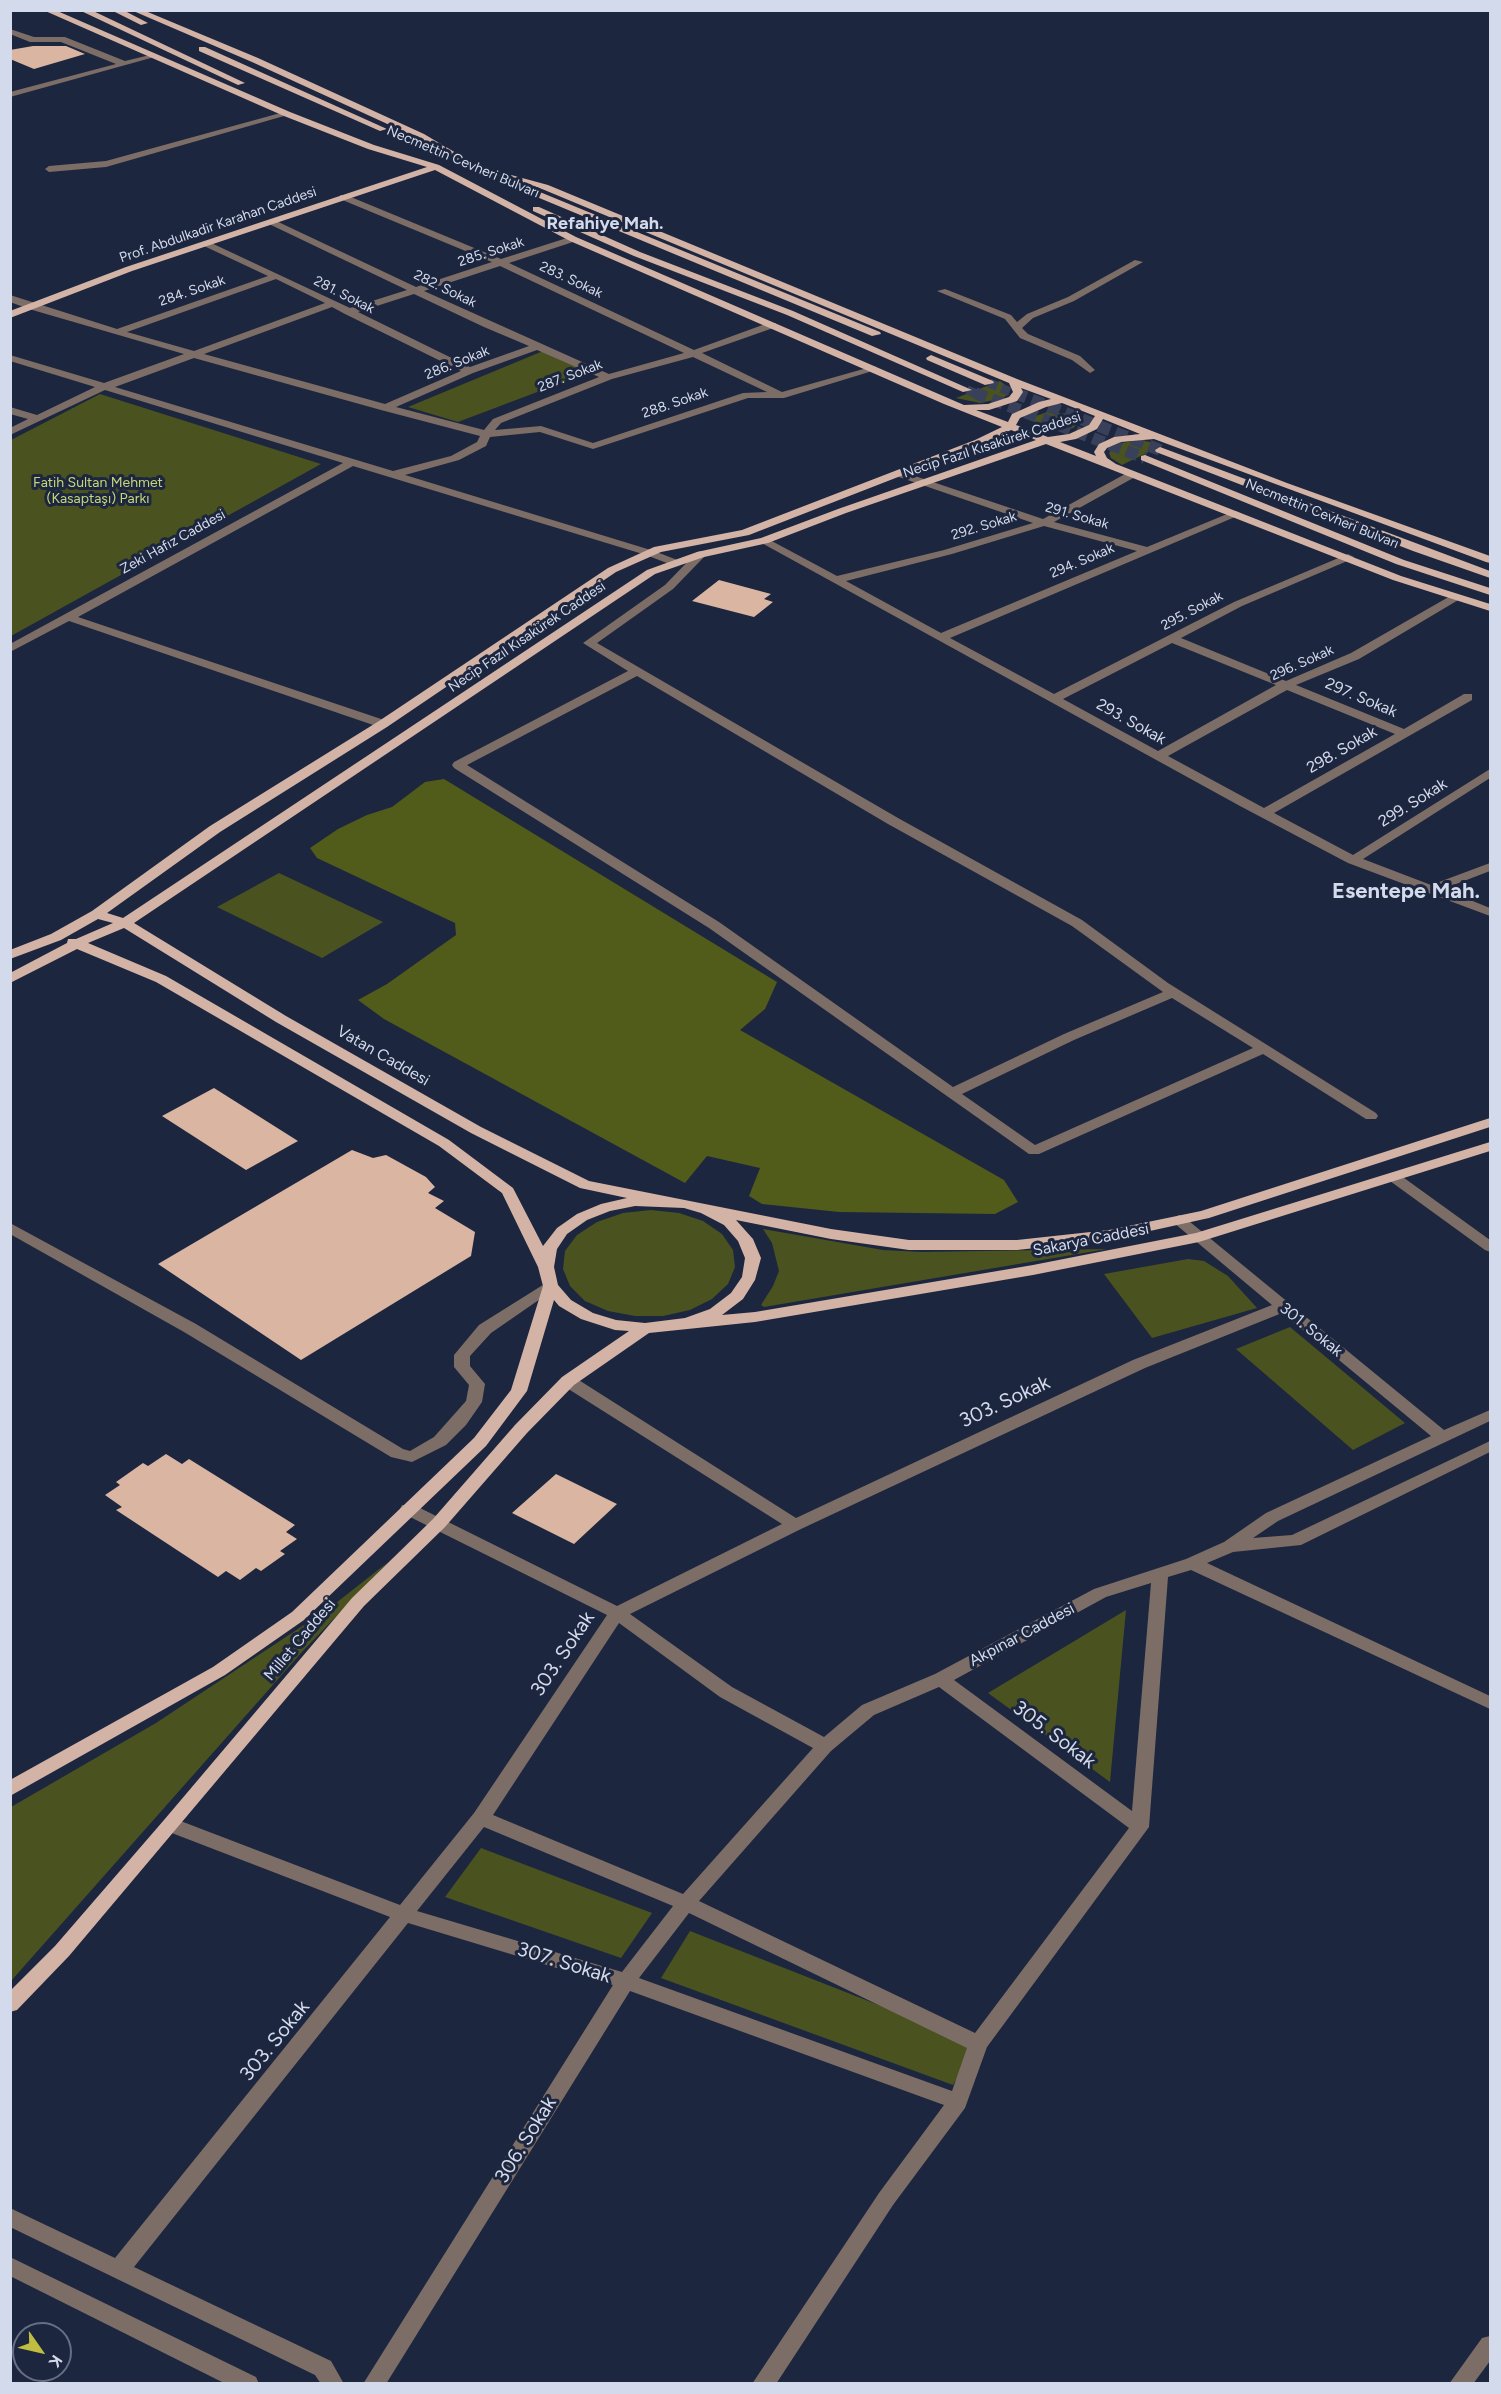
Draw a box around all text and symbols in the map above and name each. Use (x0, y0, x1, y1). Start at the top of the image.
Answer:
street label: Necmettin Cevheri Bulvarı (384, 122, 542, 202)
street label: Prof. Abdulkadir Karahan Caddesi (117, 183, 319, 267)
district label: Refahiye Mah. (546, 213, 664, 235)
street label: 285. Sokak (456, 233, 526, 271)
street label: 283. Sokak (537, 258, 605, 302)
street label: 282. Sokak (411, 267, 479, 311)
street label: 284. Sokak (157, 272, 227, 310)
street label: 281. Sokak (311, 273, 377, 317)
street label: 286. Sokak (422, 342, 492, 384)
street label: 287. Sokak (535, 356, 605, 396)
street label: 288. Sokak (640, 384, 710, 422)
street label: Necip Fazıl Kısakürek Caddesi (901, 408, 1083, 482)
park label: Fatih Sultan Mehmet (Kasaptaşı) Parkı (33, 475, 163, 508)
street label: Necmettin Cevheri Bulvarı (1243, 475, 1401, 553)
street label: 291. Sokak (1043, 499, 1111, 533)
street label: Zeki Hafız Caddesi (118, 506, 228, 578)
street label: 292. Sokak (949, 508, 1019, 544)
street label: 294. Sokak (1047, 540, 1117, 582)
street label: Necip Fazıl Kısakürek Caddesi (445, 578, 609, 696)
street label: 295. Sokak (1158, 588, 1226, 634)
street label: 296. Sokak (1268, 642, 1336, 684)
street label: 297. Sokak (1322, 674, 1400, 722)
street label: 293. Sokak (1093, 695, 1169, 749)
street label: 298. Sokak (1304, 722, 1380, 778)
street label: 299. Sokak (1375, 774, 1451, 832)
district label: Esentepe Mah. (1332, 879, 1480, 905)
street label: Vatan Caddesi (333, 1022, 433, 1090)
street label: Sakarya Caddesi (1031, 1219, 1151, 1261)
street label: 301. Sokak (1276, 1299, 1346, 1361)
street label: 303. Sokak (956, 1371, 1054, 1433)
street label: Millet Caddesi (260, 1595, 340, 1685)
street label: Akpınar Caddesi (966, 1599, 1078, 1671)
street label: 303. Sokak (526, 1607, 600, 1701)
street label: 305. Sokak (1008, 1696, 1100, 1774)
street label: 307. Sokak (514, 1937, 614, 1989)
street label: 303. Sokak (235, 1996, 315, 2086)
street label: 306. Sokak (490, 2092, 562, 2188)
north arrow (12, 2322, 72, 2382)
text: K (45, 2351, 67, 2371)

